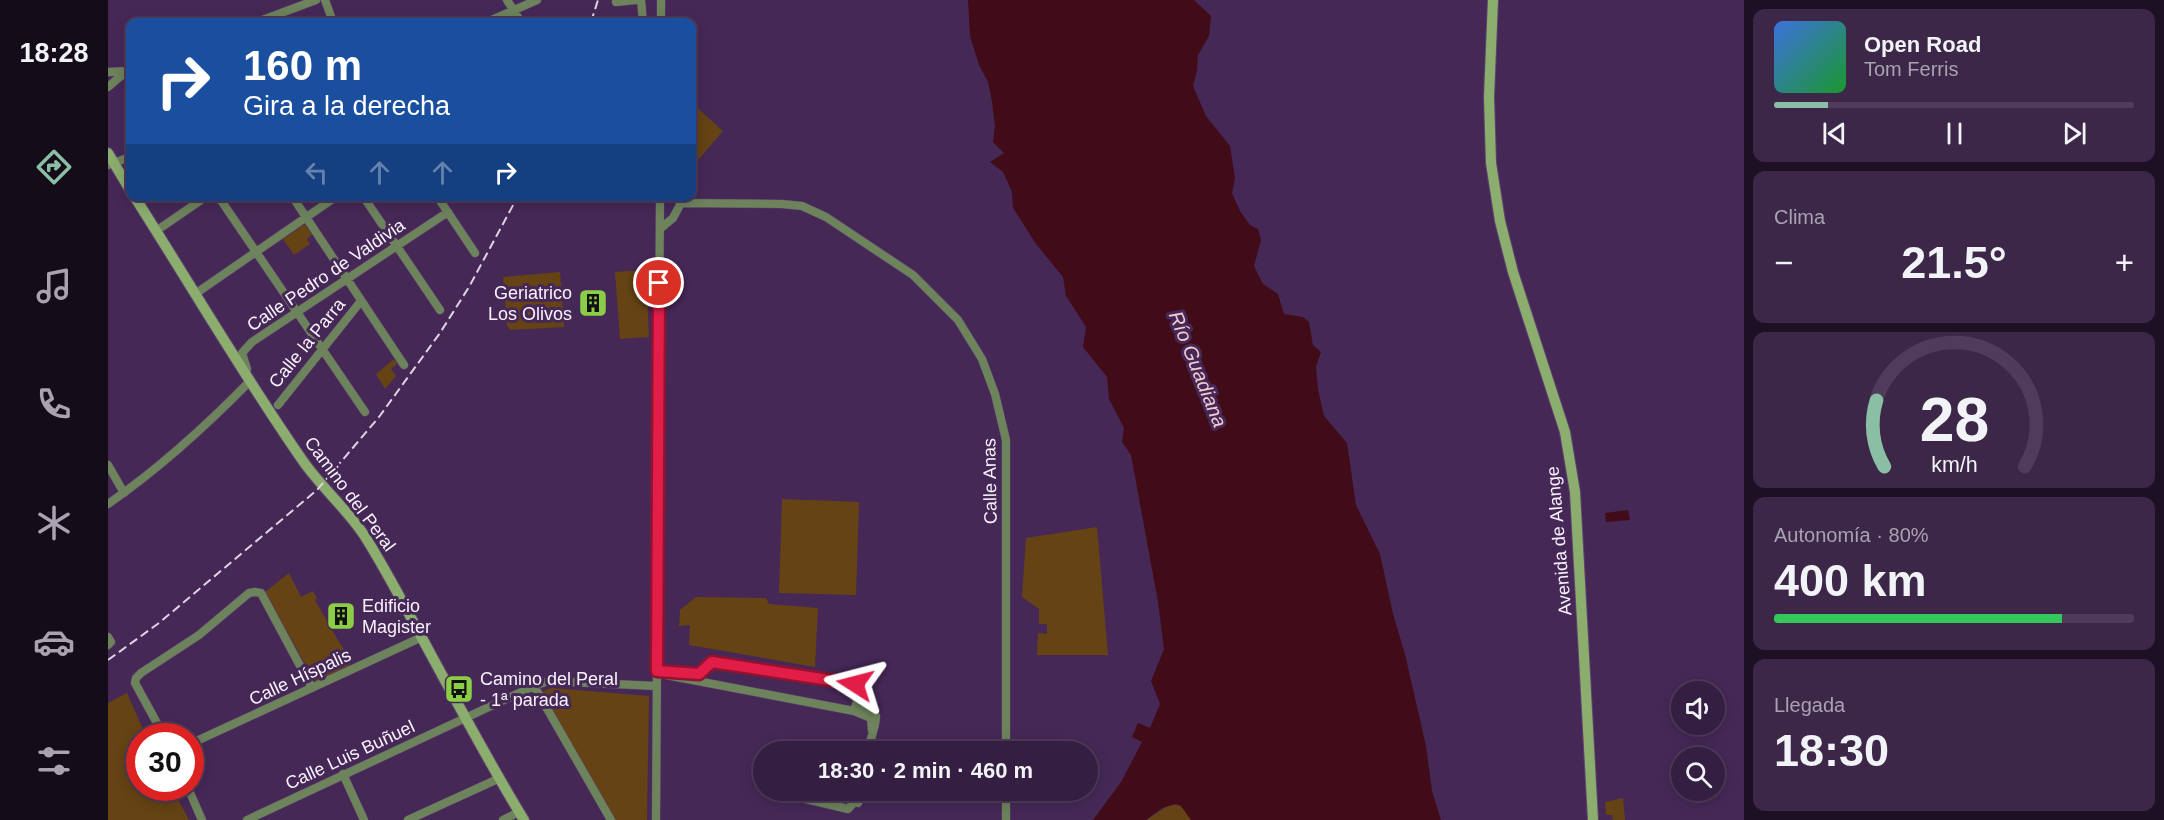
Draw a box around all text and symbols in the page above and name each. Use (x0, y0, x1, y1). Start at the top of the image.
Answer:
text: Open Road (1864, 32, 1981, 57)
text: 18:28 (19, 38, 89, 68)
icon: right (144, 42, 222, 120)
text: 160 m (243, 42, 362, 89)
text: Tom Ferris (1864, 58, 1958, 80)
text: Gira a la derecha (243, 91, 450, 121)
icon: previous (1818, 117, 1851, 150)
icon: pause (1938, 117, 1971, 150)
icon: next (2058, 117, 2091, 150)
icon: directions (33, 146, 75, 188)
icon: left (300, 156, 333, 189)
icon: ahead (363, 156, 396, 189)
icon: ahead (426, 156, 459, 189)
icon: right (489, 156, 522, 189)
text: Clima (1774, 206, 1825, 228)
street label: Calle Pedro de Valdivia (243, 214, 409, 335)
text: 21.5° (1901, 237, 2007, 288)
text: − (1774, 244, 1793, 281)
text: + (2115, 244, 2134, 281)
pin (633, 257, 684, 308)
icon: music (33, 265, 75, 307)
icon: arrive (642, 266, 675, 299)
place label: Geriatrico Los Olivos (488, 283, 572, 324)
building icon: Geriatrico Los Olivos (577, 287, 609, 319)
street label: Calle la Parra (265, 294, 350, 392)
water label: Río Guadiana (1165, 308, 1231, 430)
icon: phone (33, 383, 75, 425)
text: 28 (1919, 385, 1989, 454)
street label: Camino del Peral (300, 433, 400, 555)
street label: Calle Anas (979, 438, 1001, 524)
text: km/h (1931, 453, 1977, 477)
street label: Avenida de Alange (1543, 466, 1575, 616)
icon: climate (33, 502, 75, 544)
text: Autonomía · 80% (1774, 524, 1929, 546)
text: 400 km (1774, 555, 1927, 606)
place label: Edificio Magister (362, 596, 431, 637)
building icon: Edificio Magister (325, 600, 357, 632)
icon: car (33, 621, 75, 663)
street label: Calle Híspalis (246, 645, 354, 709)
position arrow (823, 652, 887, 716)
place label: Camino del Peral - 1ª parada (480, 669, 618, 710)
bus stop icon: Camino del Peral - 1ª parada (443, 673, 475, 705)
map controls (1671, 681, 1725, 801)
button: sound (1671, 681, 1725, 735)
text: Llegada (1774, 694, 1845, 716)
street label: Calle Luis Buñuel (282, 716, 418, 794)
speed limit sign: 30 (126, 723, 204, 801)
text: 18:30 (1774, 725, 1889, 776)
icon: filters (33, 740, 75, 782)
button: search (1671, 747, 1725, 801)
text: 18:30 · 2 min · 460 m (818, 758, 1033, 783)

